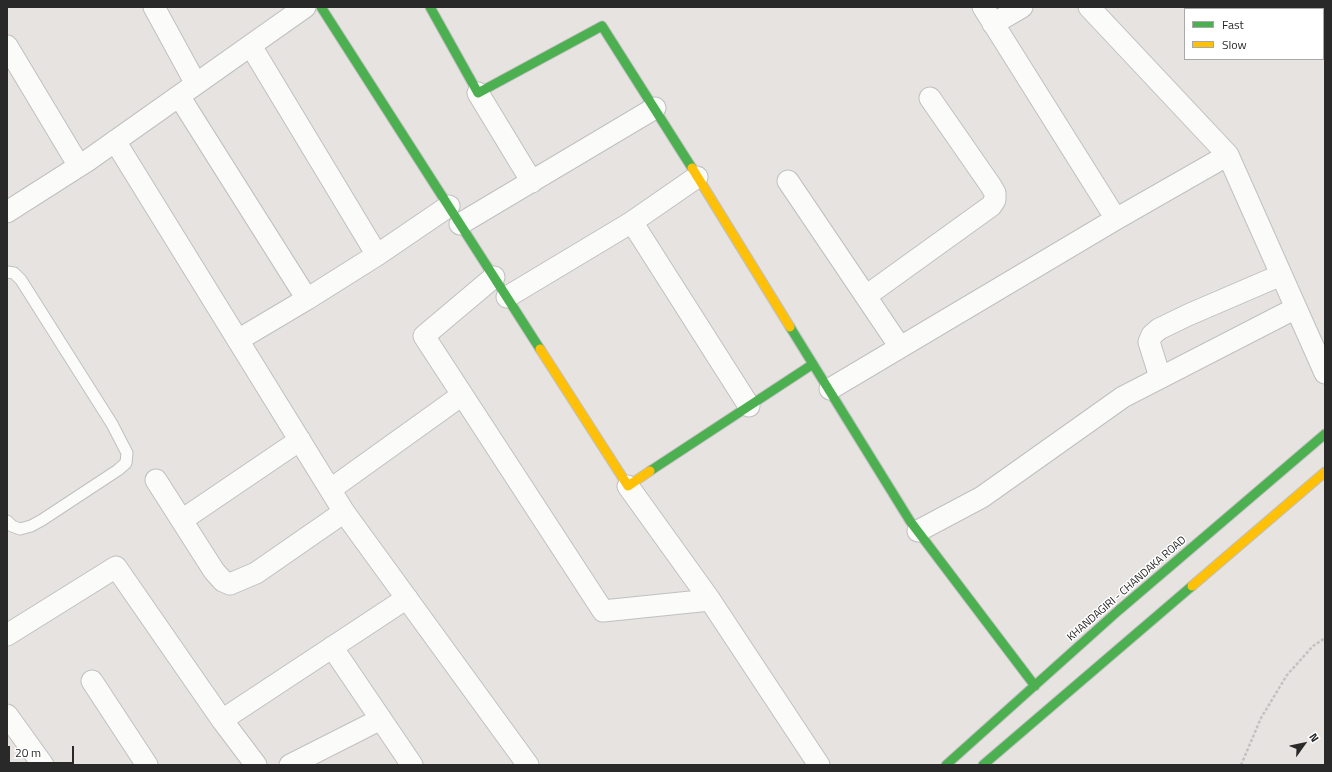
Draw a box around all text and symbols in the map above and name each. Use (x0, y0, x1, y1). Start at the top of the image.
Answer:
legend (1184, 8, 1324, 60)
text: Fast (1222, 15, 1244, 34)
text: Slow (1222, 35, 1247, 54)
street label: KHANDAGIRI - CHANDAKA ROAD (1065, 534, 1189, 644)
north arrow (1284, 724, 1324, 764)
text: N (1305, 730, 1323, 745)
scale bar (10, 738, 76, 764)
text: 20 m (15, 743, 41, 762)

